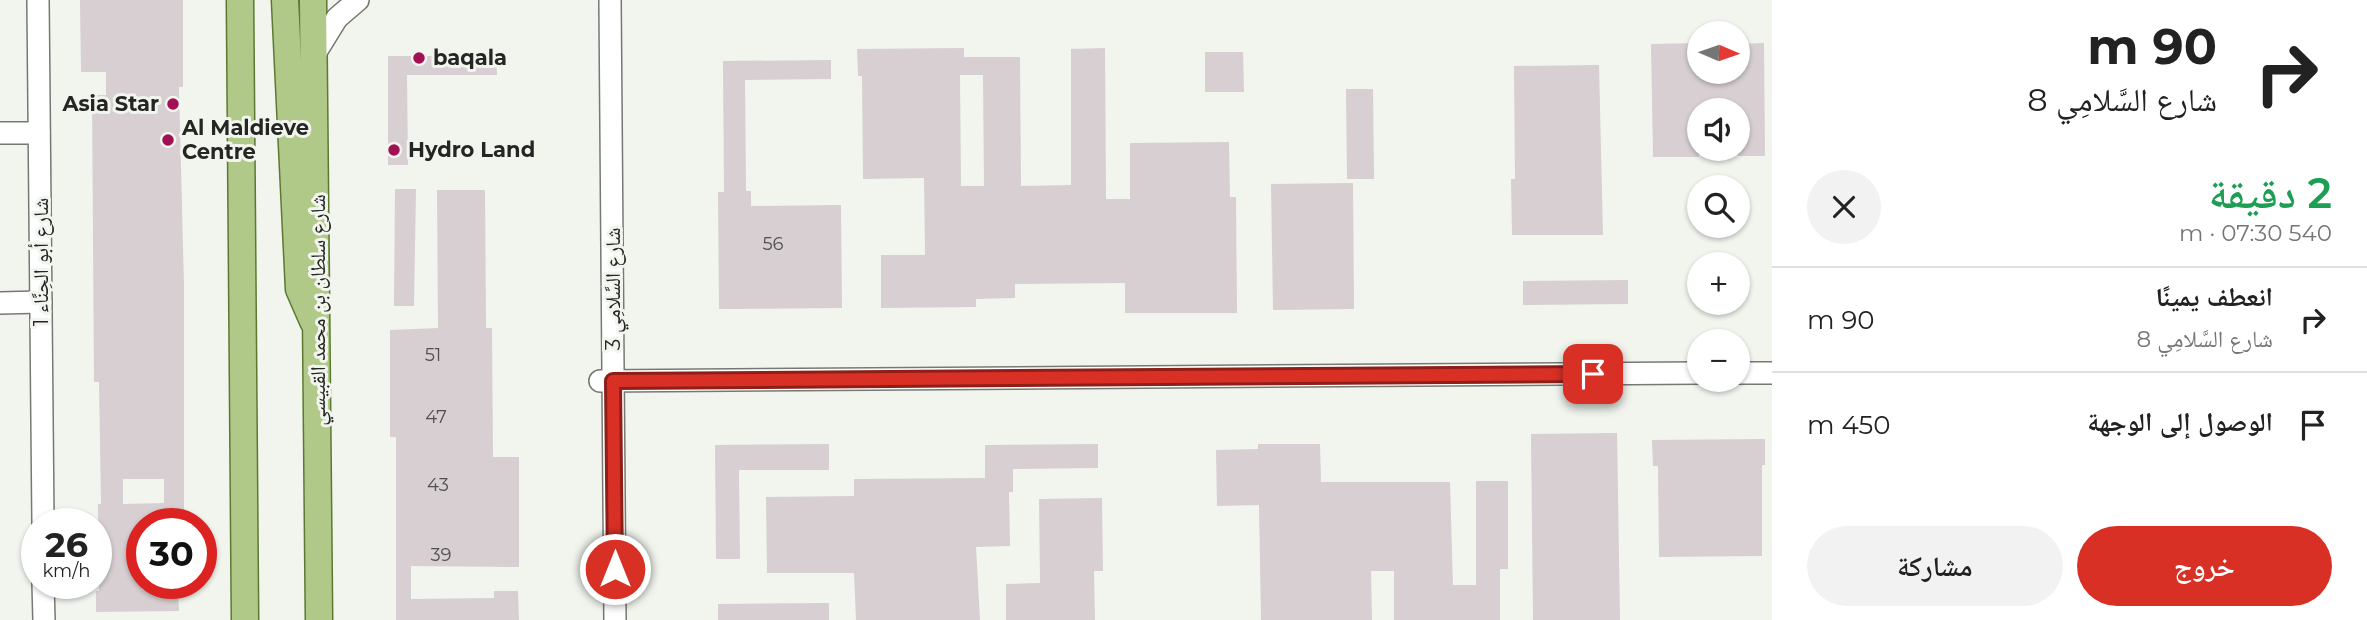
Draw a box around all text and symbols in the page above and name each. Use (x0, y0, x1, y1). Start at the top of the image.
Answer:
text: 90 m (2087, 17, 2217, 76)
north arrow (1687, 21, 1750, 84)
map controls (1687, 21, 1750, 392)
icon: right (2241, 28, 2332, 119)
place label: baqala (433, 45, 507, 70)
marker: baqala (411, 50, 427, 66)
text: شارع السَّلامِي 8 (2027, 80, 2217, 119)
place label: Asia Star (61, 91, 159, 116)
marker: Asia Star (165, 96, 181, 112)
button: sound (1687, 98, 1750, 161)
place label: Al Maldieve Centre (181, 115, 309, 164)
marker: Al Maldieve Centre (160, 132, 176, 148)
place label: Hydro Land (408, 137, 535, 162)
marker: Hydro Land (386, 142, 402, 158)
text: 2 دقيقة (2209, 167, 2332, 219)
button: close (1807, 170, 1881, 244)
button: search (1687, 175, 1750, 238)
street label: شارع سلطان بن محمد القبيسي (305, 194, 334, 426)
street label: شارع أبو الحِنَّاء 1 (28, 198, 54, 326)
text: 540 m · 07:30 (2179, 219, 2332, 247)
street label: شارع السَّلامِي 3 (600, 228, 629, 350)
house number: 56 (762, 233, 784, 255)
button: + (1687, 252, 1750, 315)
text: انعطف يمينًا (2155, 281, 2273, 313)
icon: right (2294, 301, 2332, 339)
text: 90 m (1807, 304, 1874, 336)
text: شارع السَّلامِي 8 (2137, 325, 2273, 353)
button: − (1687, 329, 1750, 392)
house number: 51 (425, 344, 441, 366)
pin (1563, 344, 1623, 404)
icon: arrive (1574, 355, 1612, 393)
house number: 47 (425, 406, 447, 428)
text: الوصول إلى الوجهة (2087, 406, 2273, 438)
icon: arrive (2294, 406, 2332, 444)
text: 450 m (1807, 409, 1890, 441)
house number: 43 (427, 474, 449, 496)
speed limit sign: 30 (126, 508, 217, 599)
text: 26 (45, 523, 88, 566)
button: مشاركة (1807, 526, 2063, 606)
button: خروج (2077, 526, 2332, 606)
position arrow (578, 532, 652, 606)
house number: 39 (430, 544, 452, 566)
text: km/h (42, 560, 91, 582)

